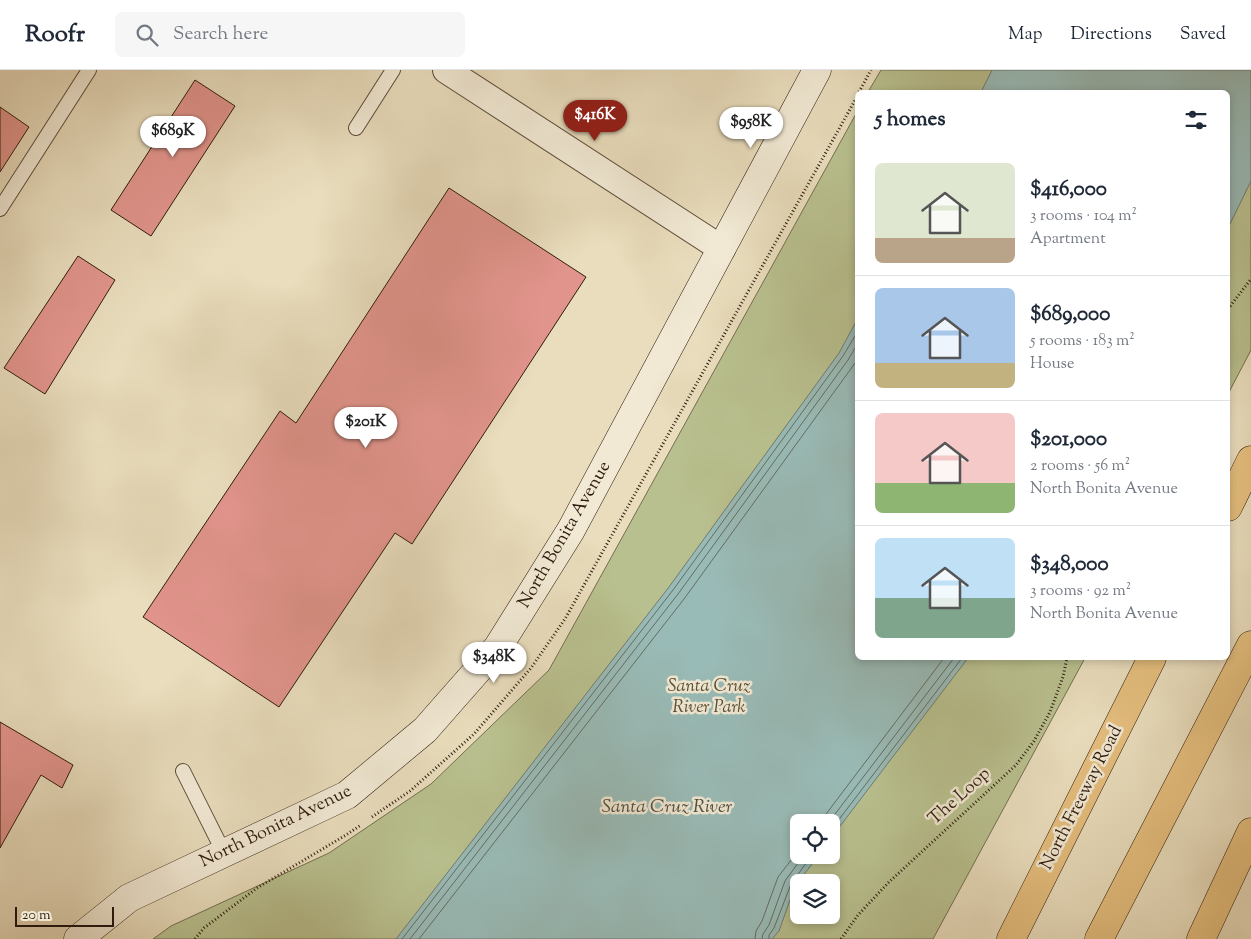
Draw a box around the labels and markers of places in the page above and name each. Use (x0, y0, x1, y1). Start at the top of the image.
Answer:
pin: $416K (560, 100, 630, 142)
pin: $958K (716, 106, 786, 149)
pin: $689K (138, 116, 208, 158)
pin: $201K (331, 406, 401, 449)
pin: $348K (459, 642, 529, 684)

